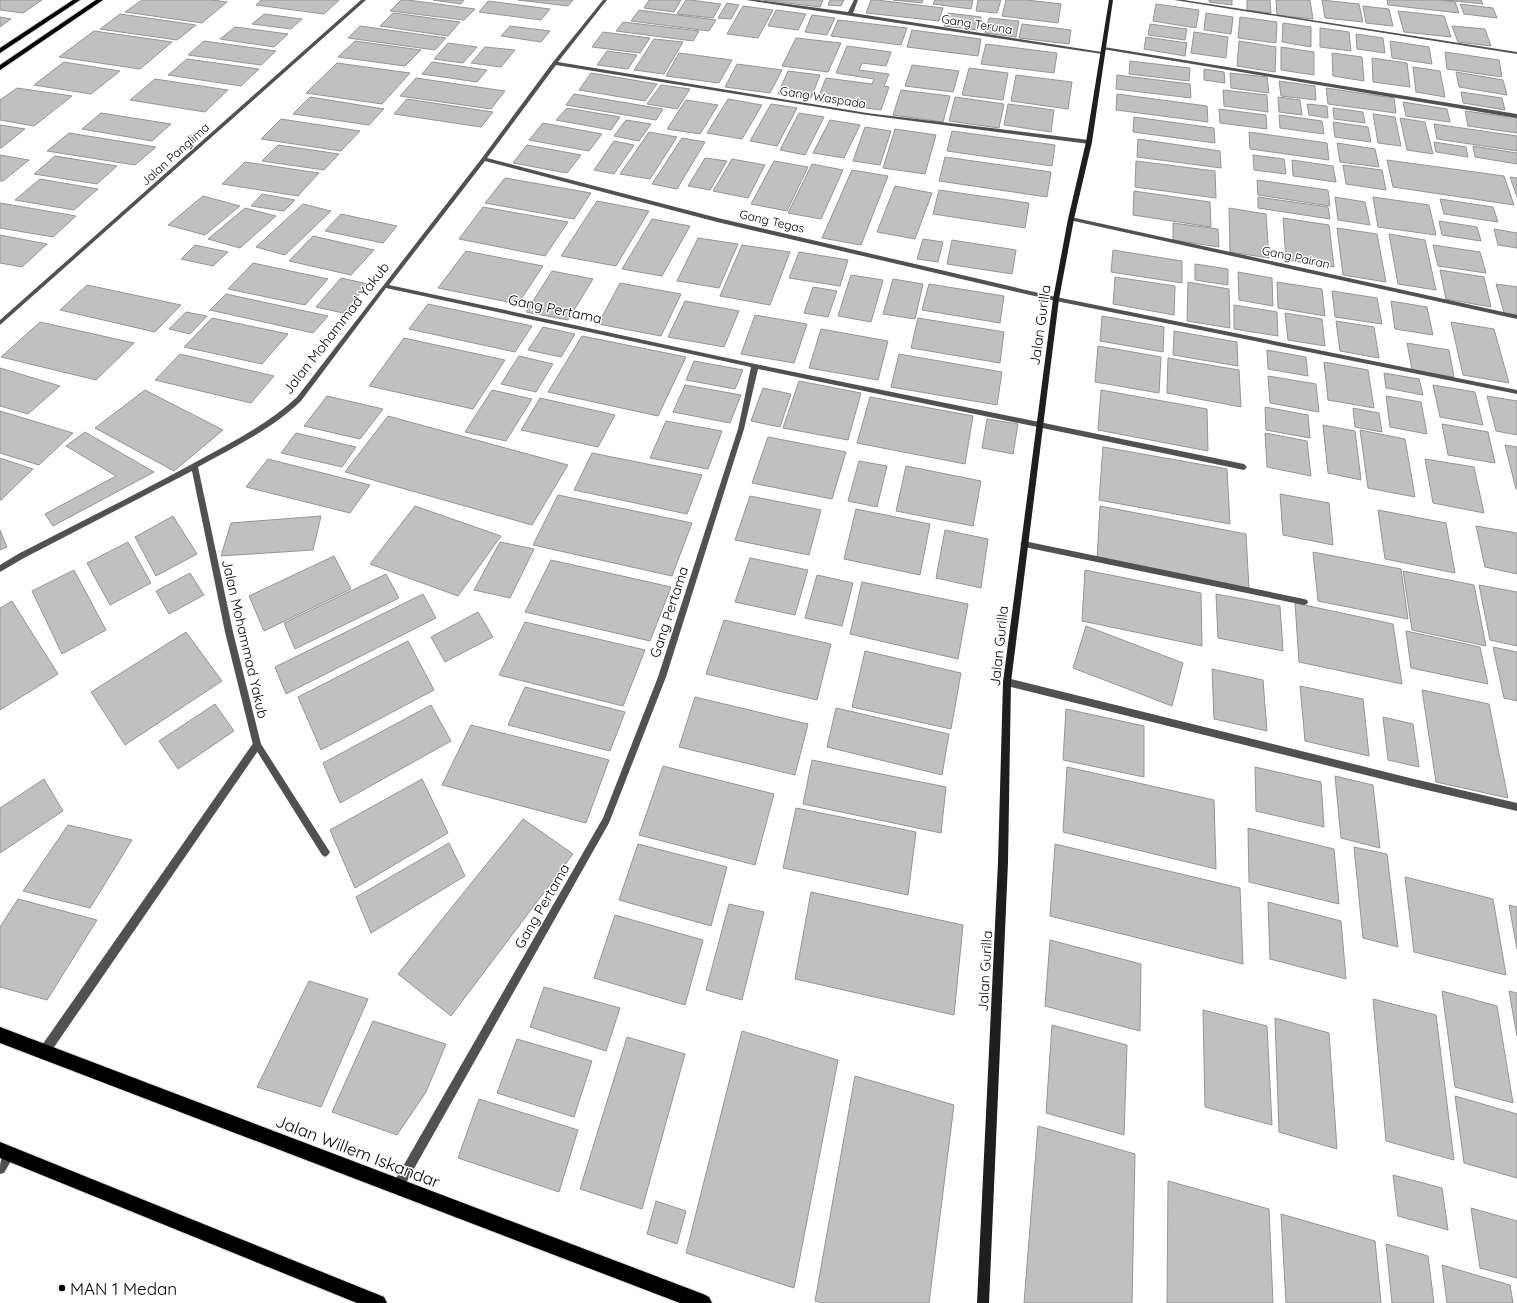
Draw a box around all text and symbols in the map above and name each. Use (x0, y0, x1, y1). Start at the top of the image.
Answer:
street label: Gang Teruna (940, 11, 1014, 37)
street label: Gang Waspada (779, 83, 867, 111)
street label: Jalan Panglima (138, 119, 212, 189)
street label: Gang Tegas (738, 206, 806, 236)
street label: Gang Pairan (1261, 242, 1331, 272)
street label: Jalan Mohammad Yakub (279, 258, 393, 398)
street label: Jalan Gurilla (1025, 284, 1055, 366)
street label: Gang Pertama (507, 290, 603, 328)
street label: Jalan Mohammad Yakub (218, 558, 272, 720)
street label: Gang Pertama (646, 564, 692, 660)
street label: Jalan Gurilla (986, 605, 1012, 687)
street label: Gang Pertama (510, 860, 574, 952)
street label: Jalan Gurilla (974, 930, 996, 1012)
street label: Jalan Willem Iskandar (273, 1110, 444, 1192)
place label: MAN 1 Medan (70, 1278, 177, 1299)
marker: MAN 1 Medan (57, 1283, 67, 1293)

